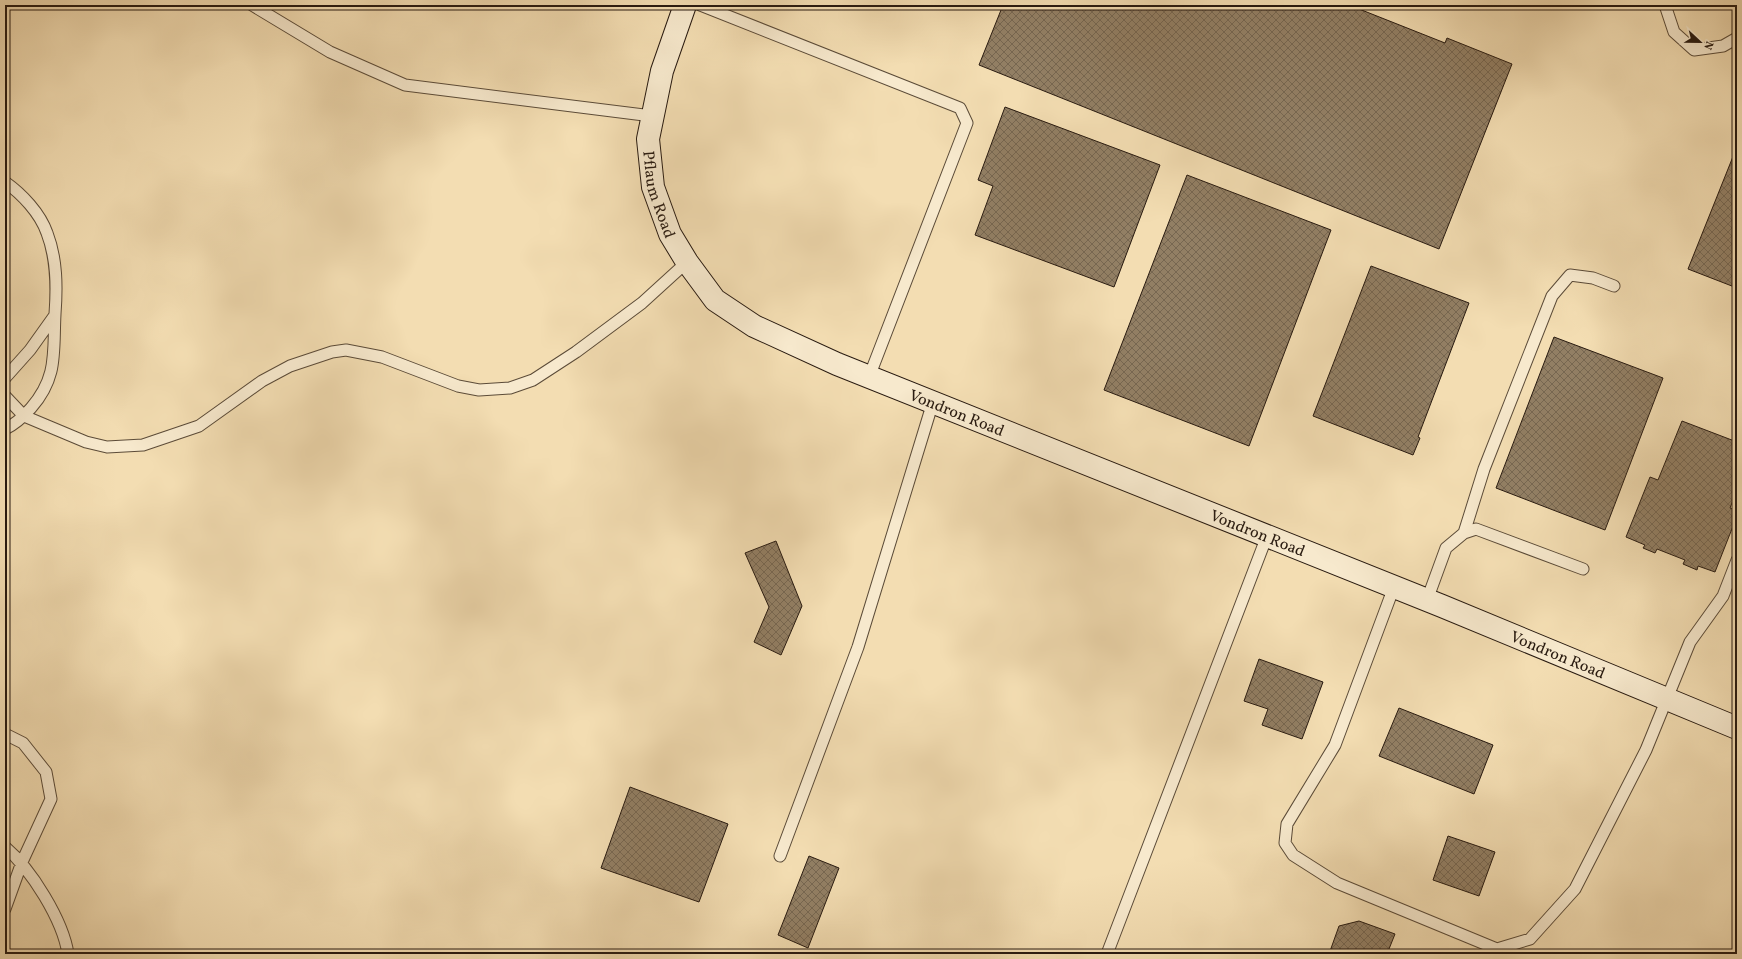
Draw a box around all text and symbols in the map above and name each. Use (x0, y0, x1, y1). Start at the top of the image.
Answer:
north arrow (1680, 22, 1720, 62)
text: N (1699, 39, 1716, 52)
street label: Pflaum Road (636, 150, 680, 242)
street label: Vondron Road (905, 385, 1007, 443)
street label: Vondron Road (1206, 505, 1308, 563)
street label: Vondron Road (1507, 626, 1608, 685)

